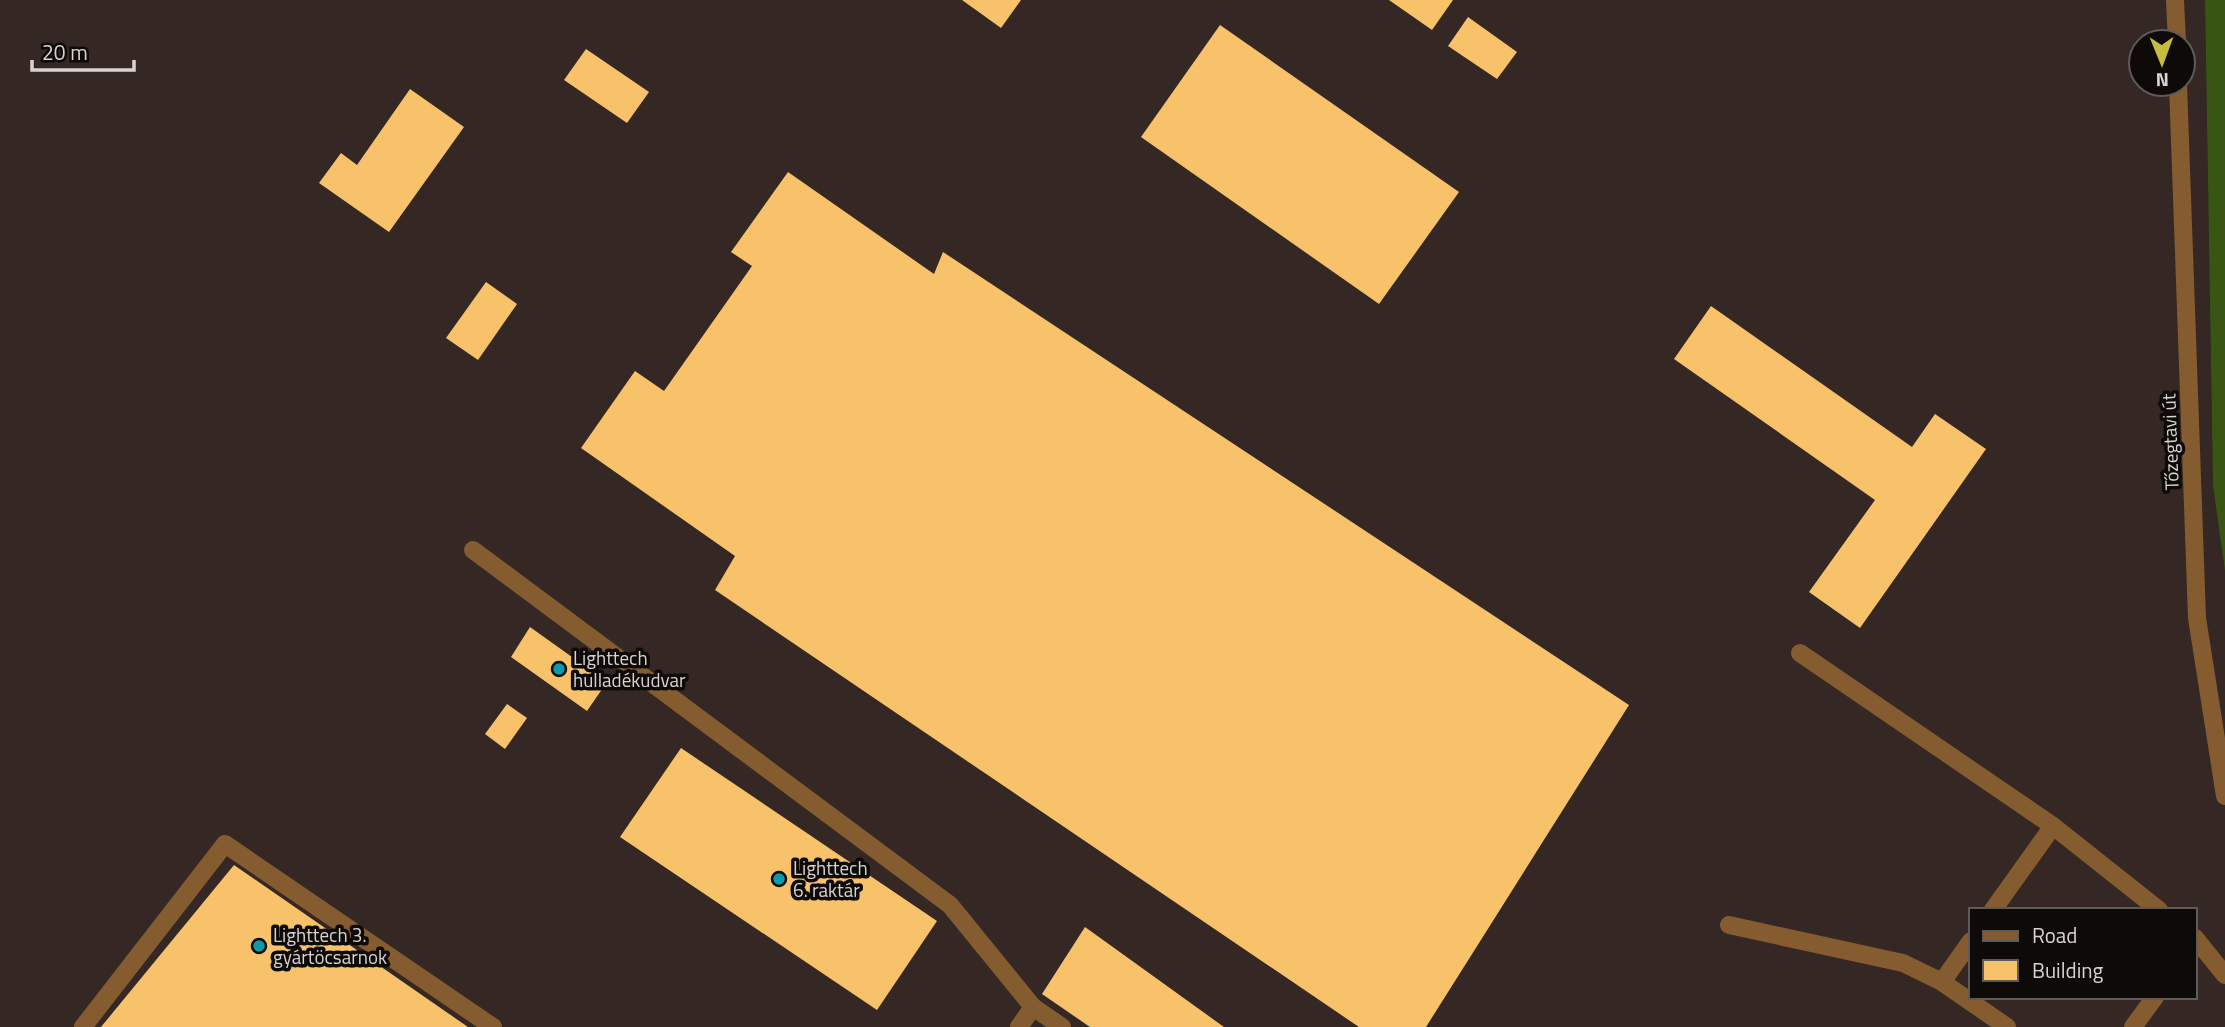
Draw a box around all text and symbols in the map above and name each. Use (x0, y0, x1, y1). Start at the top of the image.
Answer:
scale bar (32, 28, 133, 72)
north arrow (2127, 28, 2197, 98)
text: 20 m (42, 36, 88, 68)
text: N (2155, 66, 2169, 95)
street label: Tőzegtavi út (2153, 393, 2186, 491)
place label: Lighttech hulladékudvar (573, 643, 686, 694)
marker: Lighttech hulladékudvar (551, 661, 567, 677)
place label: Lighttech 6. raktár (793, 853, 868, 904)
marker: Lighttech 6. raktár (771, 871, 787, 887)
legend (1969, 908, 2197, 999)
text: Road (2032, 919, 2077, 951)
place label: Lighttech 3. gyártöcsarnok (273, 920, 387, 971)
marker: Lighttech 3. gyártöcsarnok (251, 938, 267, 954)
text: Building (2032, 954, 2104, 986)

